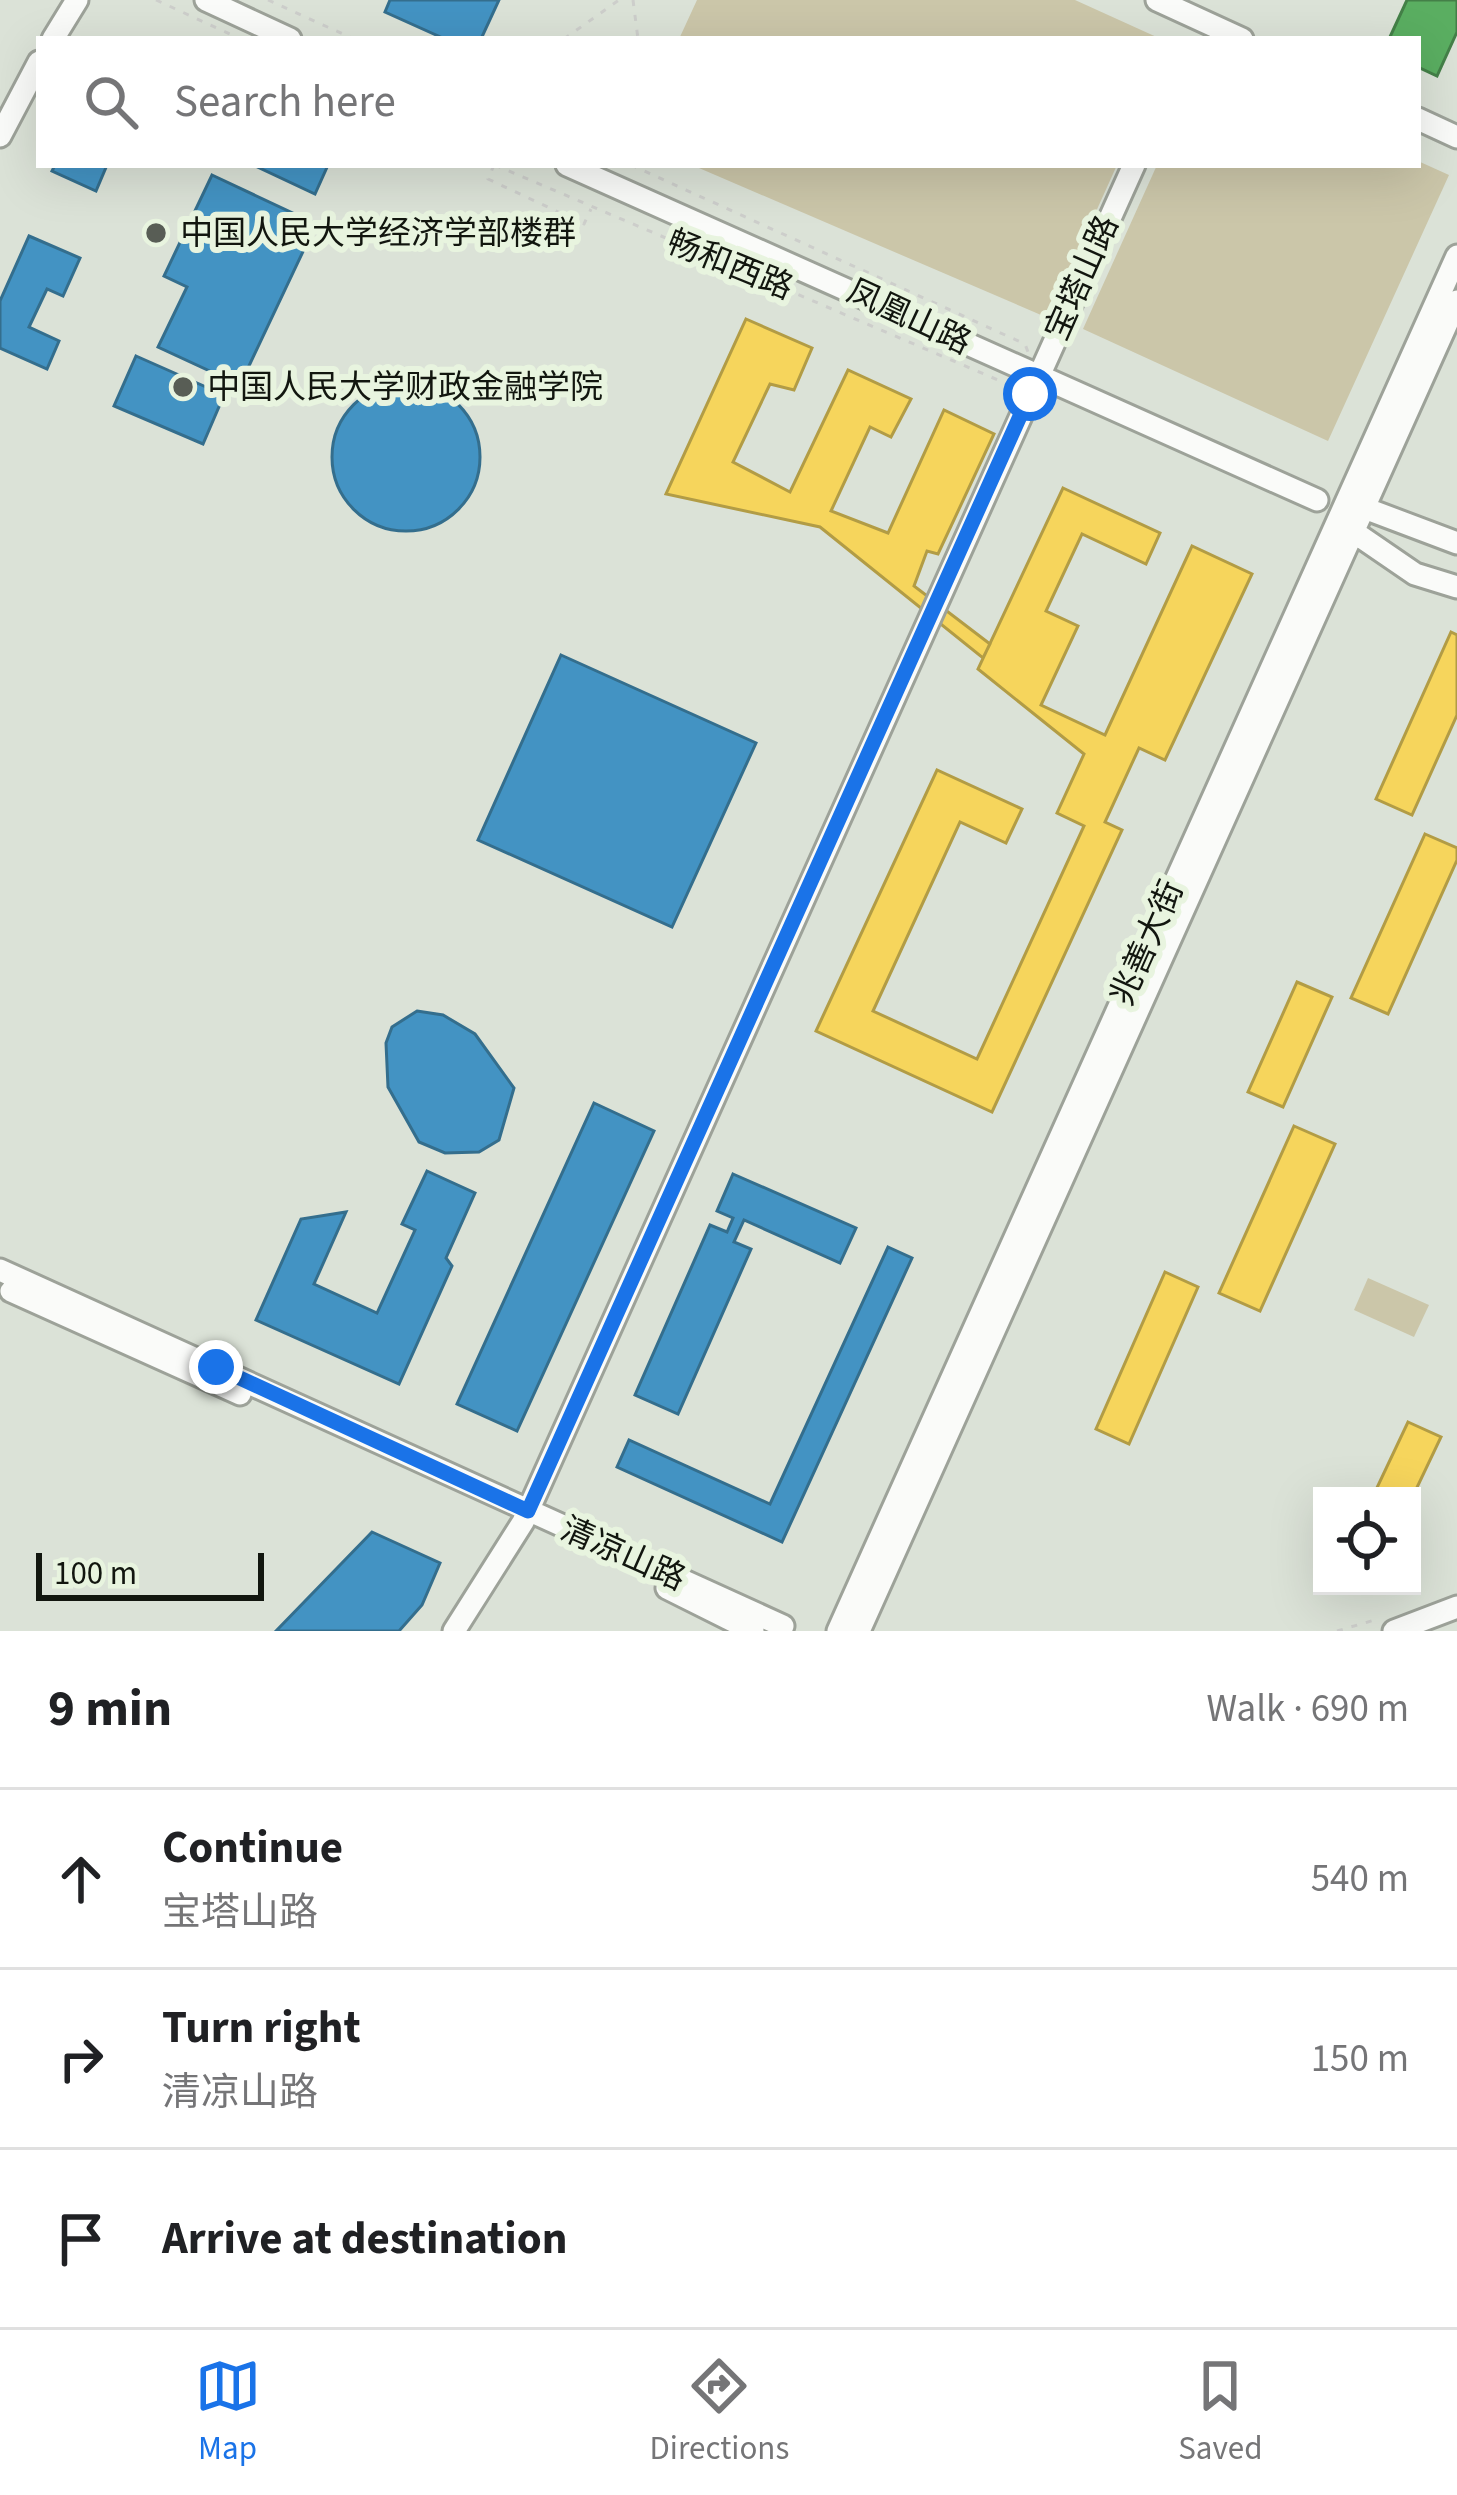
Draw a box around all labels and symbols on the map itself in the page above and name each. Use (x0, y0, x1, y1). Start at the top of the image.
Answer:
street label: 宝塔山路 (1034, 208, 1130, 348)
place label: 中国人民大学经济学部楼群 (180, 210, 576, 257)
street label: 畅和西路 (660, 218, 800, 312)
marker: 中国人民大学经济学部楼群 (143, 220, 169, 246)
street label: 凤凰山路 (839, 268, 979, 366)
place label: 中国人民大学财政金融学院 (207, 364, 603, 411)
route start (1003, 367, 1057, 421)
marker: 中国人民大学财政金融学院 (170, 374, 196, 400)
street label: 兆善大街 (1099, 873, 1195, 1013)
route end (189, 1340, 243, 1394)
street label: 清凉山路 (553, 1506, 693, 1602)
scale bar (36, 1547, 264, 1600)

